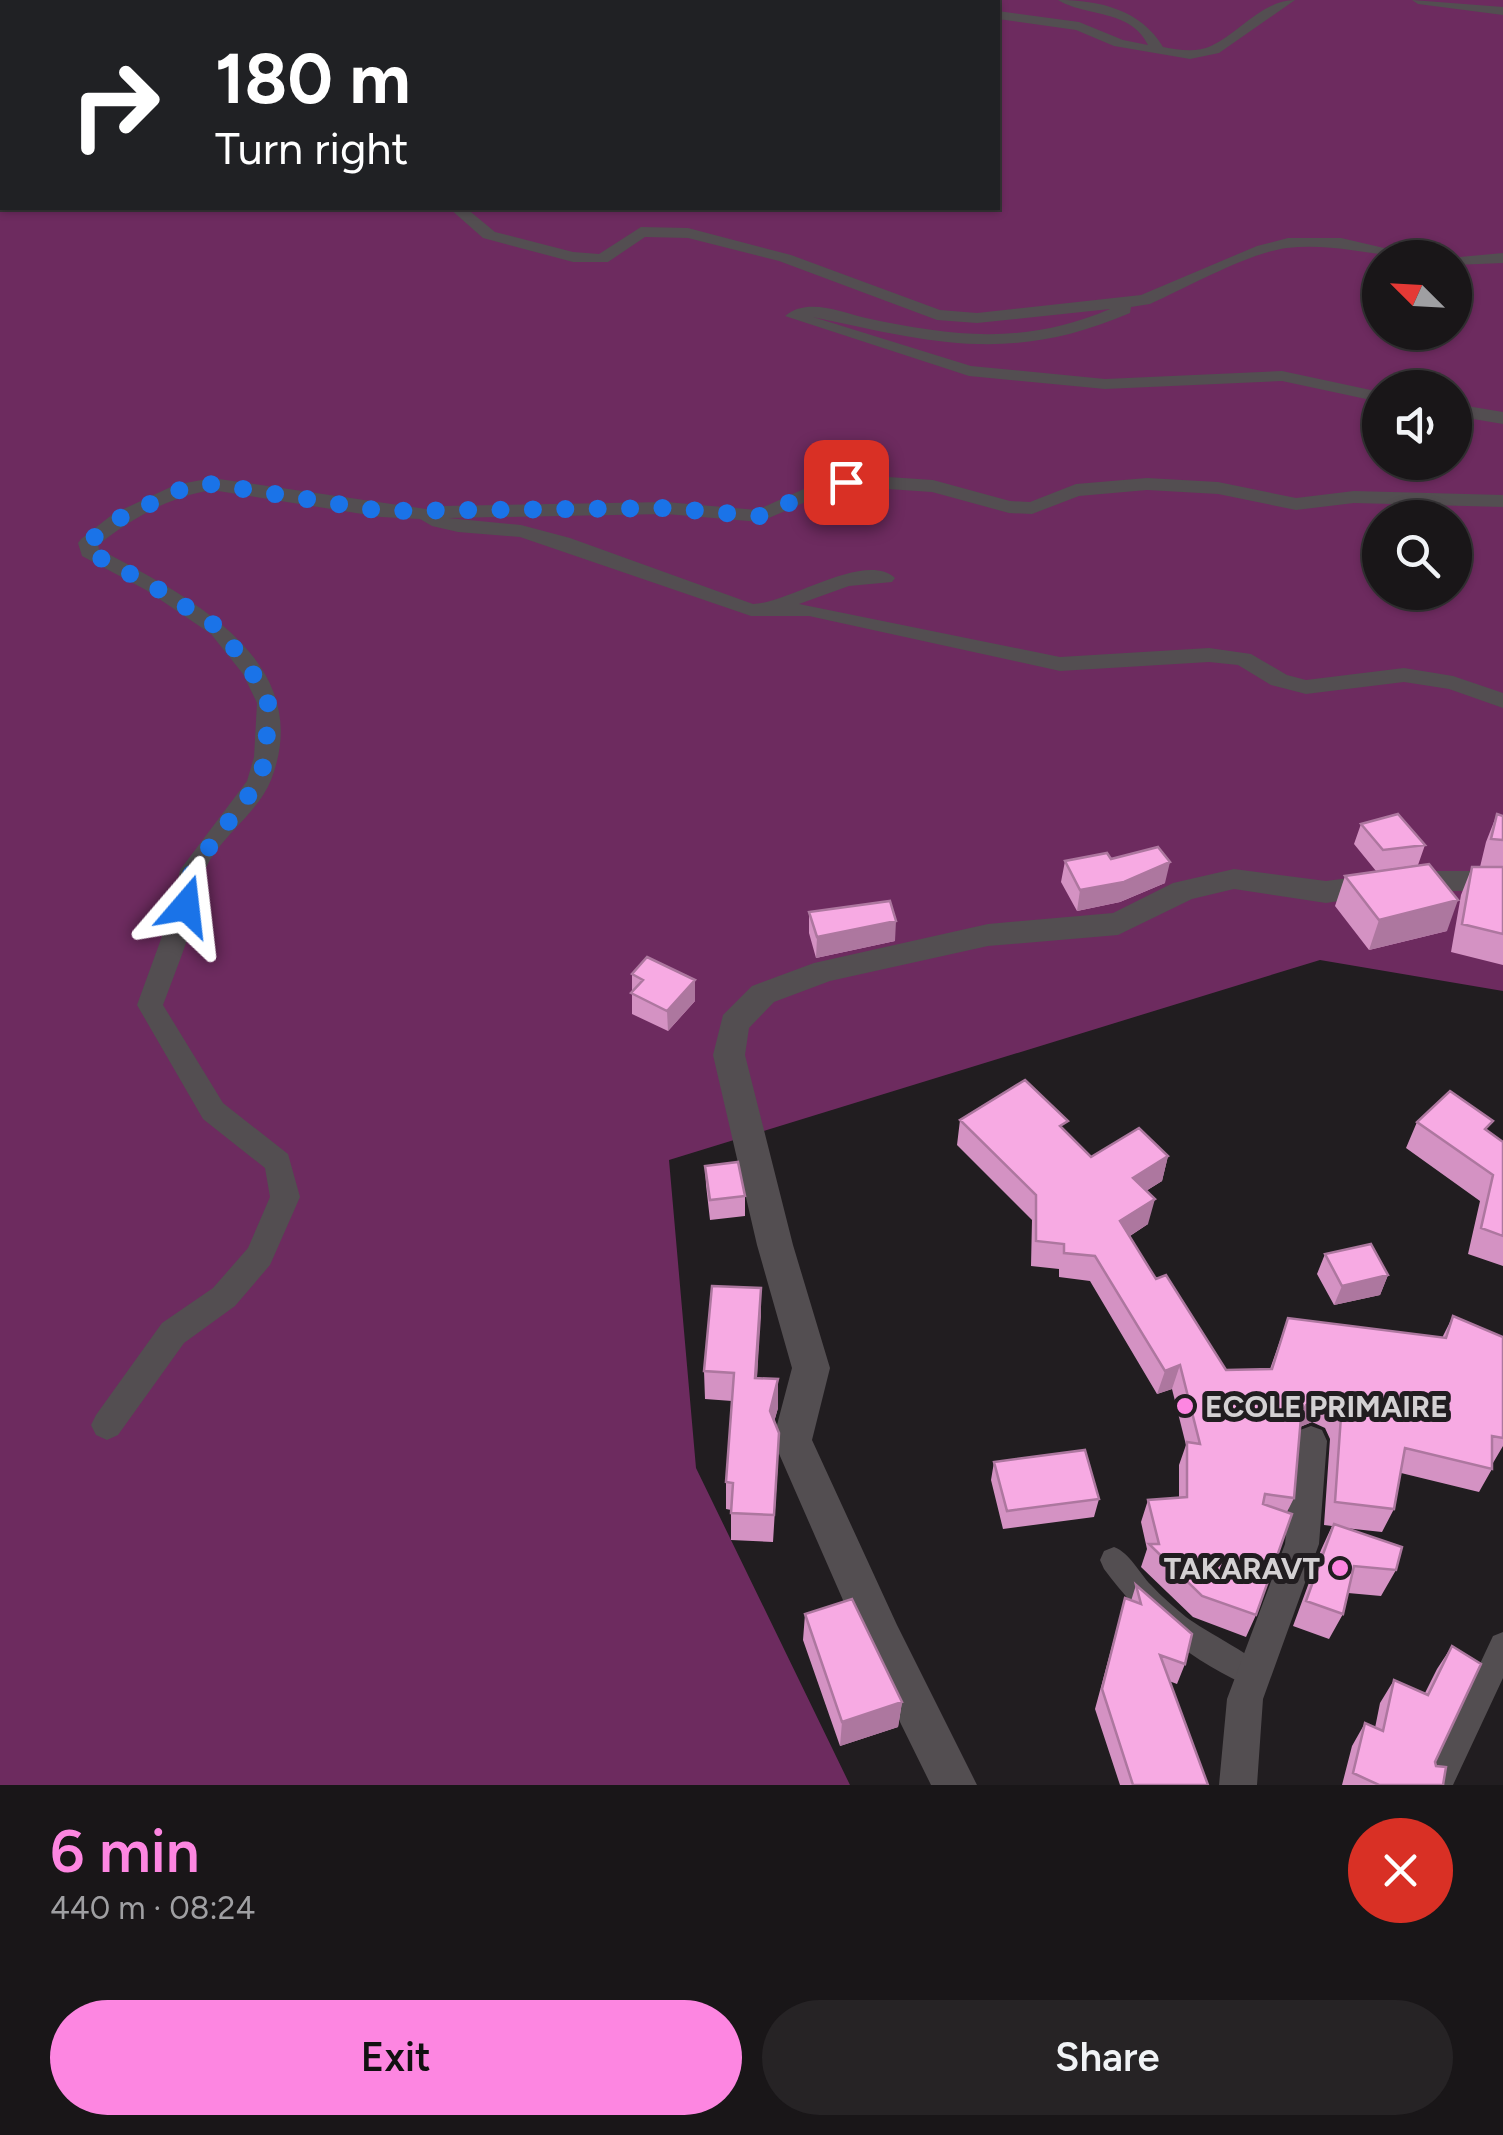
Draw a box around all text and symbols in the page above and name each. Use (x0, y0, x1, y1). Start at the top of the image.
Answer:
text: 180 m (215, 36, 410, 121)
icon: right (50, 40, 180, 170)
text: Turn right (215, 121, 408, 175)
north arrow (1362, 240, 1472, 350)
map controls (1362, 240, 1472, 610)
button: sound (1362, 370, 1472, 480)
pin (804, 440, 889, 525)
icon: arrive (819, 455, 874, 510)
button: search (1362, 500, 1472, 610)
position arrow (134, 854, 238, 958)
place label: ECOLE PRIMAIRE (1205, 1388, 1448, 1425)
marker: ECOLE PRIMAIRE (1174, 1395, 1196, 1417)
place label: TAKARAVT (1164, 1550, 1320, 1587)
marker: TAKARAVT (1329, 1557, 1351, 1579)
text: 6 min (50, 1815, 200, 1887)
button: close (1348, 1818, 1453, 1923)
text: 440 m · 08:24 (50, 1889, 255, 1927)
button: Exit (50, 2000, 742, 2115)
button: Share (762, 2000, 1453, 2115)

